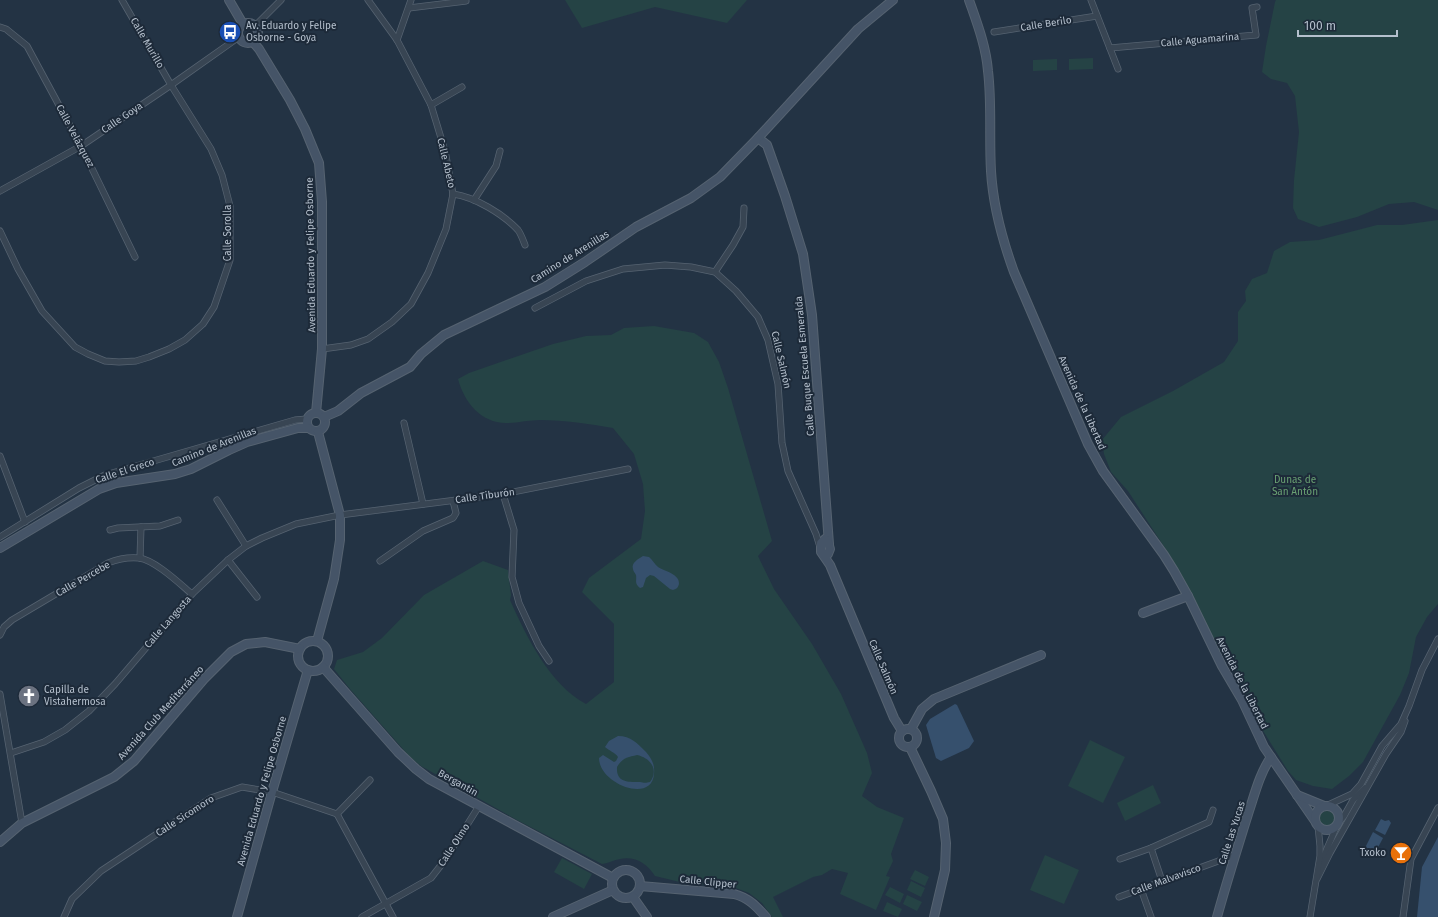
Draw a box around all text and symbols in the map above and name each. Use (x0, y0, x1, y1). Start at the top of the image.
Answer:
scale bar (1298, 12, 1397, 38)
street label: Calle Berilo (1020, 14, 1073, 34)
street label: Calle Murillo (128, 15, 166, 71)
bus stop icon: Av. Eduardo y Felipe Osborne - Goya (217, 19, 243, 45)
text: 100 m (1304, 19, 1336, 33)
place label: Av. Eduardo y Felipe Osborne - Goya (246, 20, 336, 44)
street label: Calle Aguamarina (1160, 31, 1240, 49)
street label: Calle Goya (99, 100, 145, 136)
street label: Calle Velázquez (53, 102, 97, 170)
street label: Calle Abeto (434, 137, 458, 189)
street label: Avenida Eduardo y Felipe Osborne (304, 177, 318, 333)
street label: Calle Sorolla (222, 205, 234, 261)
street label: Camino de Arenillas (529, 228, 612, 286)
street label: Calle Buque Escuela Esmeralda (793, 295, 817, 437)
street label: Calle Salmón (769, 330, 793, 390)
street label: Avenida de la Libertad (1056, 354, 1108, 452)
street label: Camino de Arenillas (170, 424, 258, 469)
street label: Calle El Greco (94, 456, 156, 486)
park label: Dunas de San Antón (1272, 474, 1318, 498)
street label: Calle Tiburón (455, 486, 515, 506)
street label: Calle Percebe (54, 559, 112, 599)
street label: Calle Langosta (142, 593, 194, 651)
street label: Avenida de la Libertad (1214, 635, 1270, 731)
street label: Calle Salmón (866, 638, 900, 696)
street label: Avenida Club Mediterráneo (116, 663, 207, 763)
church icon: Capilla de Vistahermosa (16, 683, 42, 709)
place label: Capilla de Vistahermosa (44, 684, 106, 708)
street label: Avenida Eduardo y Felipe Osborne (235, 715, 289, 867)
street label: Bergantin (436, 767, 480, 799)
street label: Calle Sicomoro (154, 793, 217, 839)
street label: Calle las Yucas (1216, 800, 1248, 866)
street label: Calle Olmo (436, 821, 472, 869)
bar icon: Txoko (1388, 840, 1414, 866)
place label: Txoko (1360, 847, 1386, 859)
street label: Calle Malvavisco (1129, 862, 1203, 898)
street label: Calle Clipper (679, 873, 737, 891)

